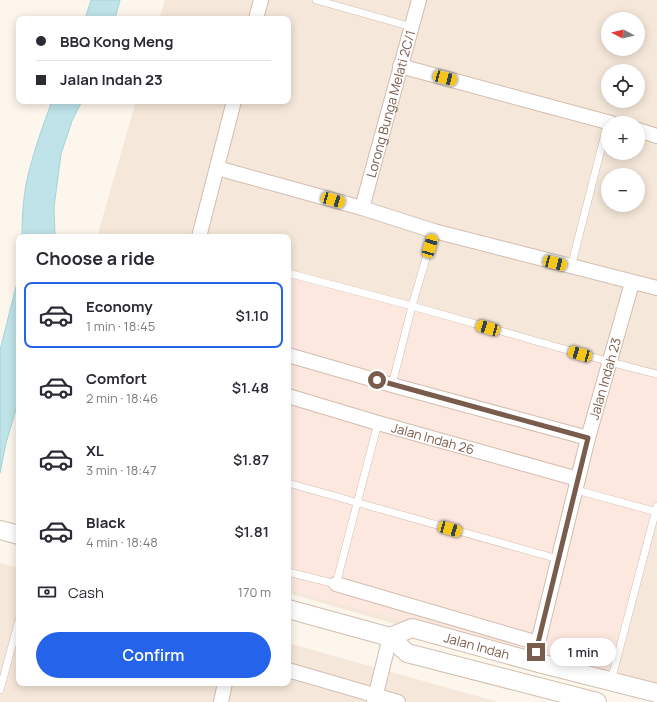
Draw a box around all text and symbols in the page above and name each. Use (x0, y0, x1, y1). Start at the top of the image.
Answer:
north arrow (601, 12, 645, 56)
map controls (601, 12, 645, 212)
street label: Lorong Bunga Melati 2C/1 (362, 28, 419, 180)
text: BBQ Kong Meng (60, 31, 173, 52)
button: locate (601, 64, 645, 108)
text: Jalan Indah 23 (60, 69, 163, 90)
car (432, 69, 458, 87)
button: + (601, 116, 645, 160)
button: − (601, 168, 645, 212)
car (320, 191, 346, 209)
car (421, 233, 439, 259)
text: Choose a ride (36, 246, 155, 270)
car (542, 254, 568, 272)
text: Economy (86, 296, 153, 317)
icon: car (38, 297, 74, 333)
text: $1.10 (236, 305, 269, 326)
text: 1 min · 18:45 (86, 317, 155, 335)
car (475, 319, 501, 337)
street label: Jalan Indah 23 (585, 335, 625, 422)
car (567, 345, 593, 363)
text: Comfort (86, 368, 147, 389)
icon: car (38, 369, 74, 405)
route start (368, 371, 386, 389)
text: $1.48 (232, 377, 269, 398)
text: 2 min · 18:46 (86, 389, 158, 407)
street label: Jalan Indah 26 (389, 418, 476, 459)
text: XL (86, 440, 104, 461)
icon: car (38, 441, 74, 477)
text: $1.87 (233, 449, 269, 470)
text: 3 min · 18:47 (86, 461, 156, 479)
text: Black (86, 512, 125, 533)
icon: car (38, 513, 74, 549)
car (437, 520, 463, 538)
text: $1.81 (234, 521, 269, 542)
text: 4 min · 18:48 (86, 533, 158, 551)
icon: cash (36, 581, 58, 603)
text: Cash (68, 582, 104, 603)
text: 170 m (238, 583, 271, 601)
street label: Jalan Indah (442, 628, 512, 664)
button: Confirm (36, 632, 271, 678)
callout: 1 min (550, 638, 616, 666)
route end (527, 643, 545, 661)
text: 1 min (568, 643, 599, 661)

